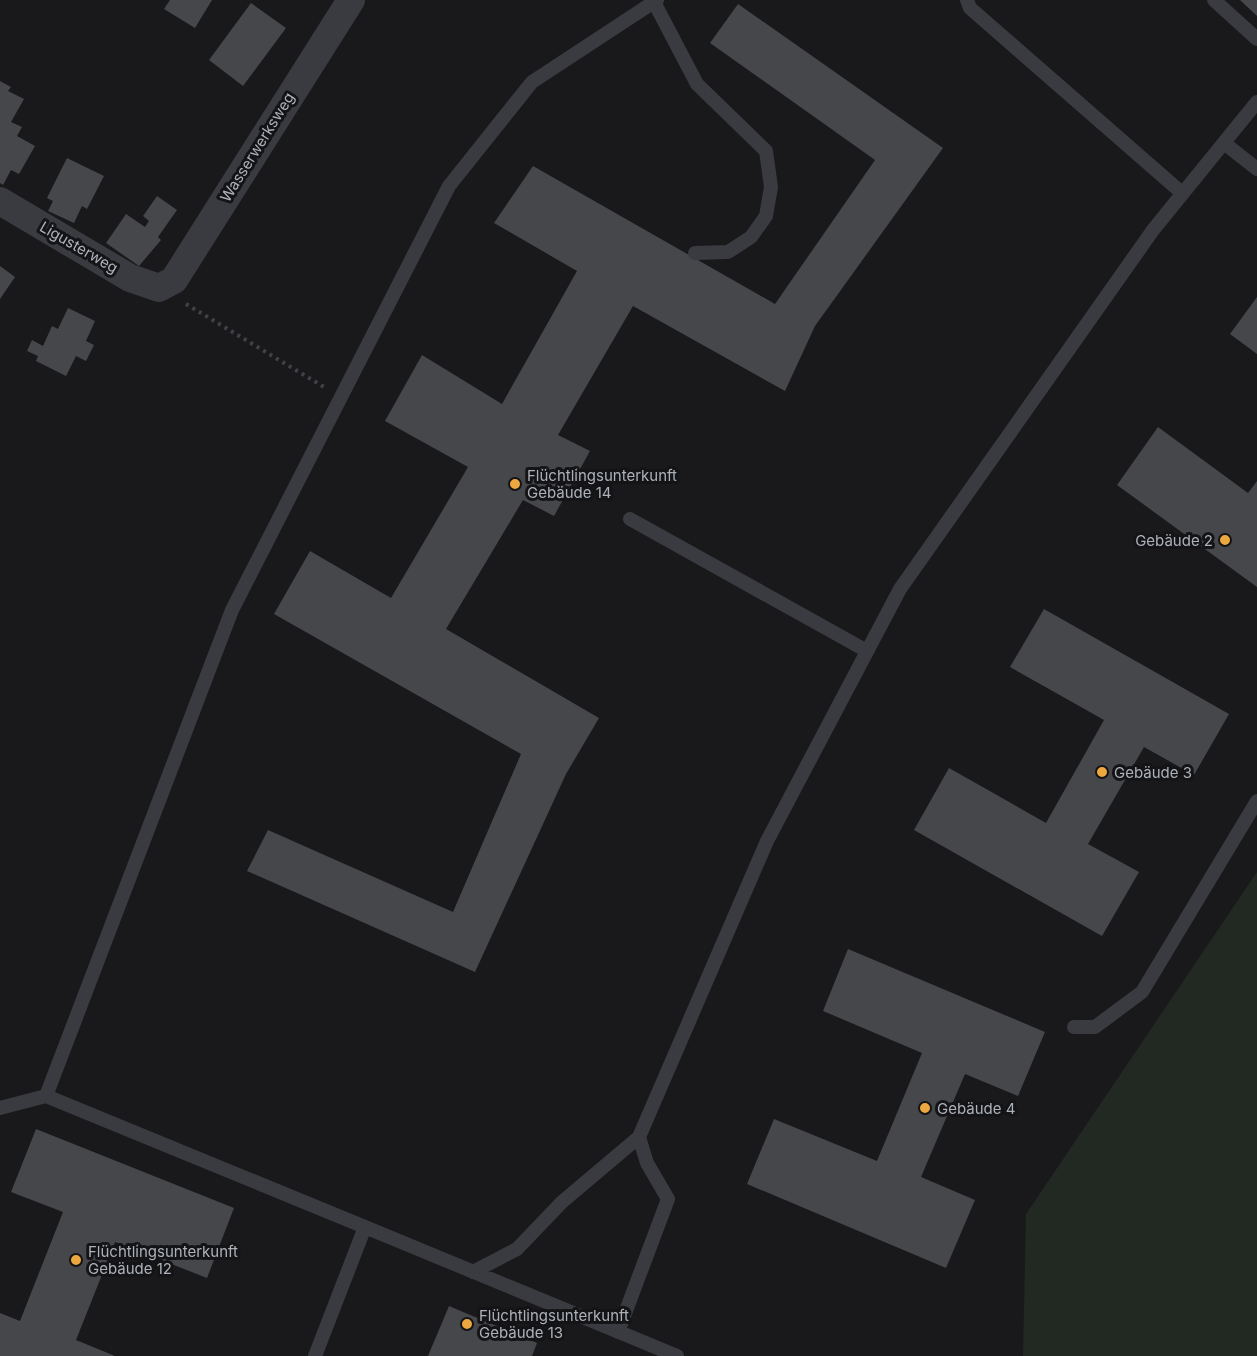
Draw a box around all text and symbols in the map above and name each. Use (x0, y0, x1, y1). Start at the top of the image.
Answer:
street label: Wasserwerksweg (216, 89, 298, 205)
street label: Ligusterweg (36, 217, 122, 277)
place label: Flüchtlingsunterkunft Gebäude 14 (527, 466, 677, 502)
marker: Flüchtlingsunterkunft Gebäude 14 (508, 477, 522, 491)
place label: Gebäude 2 (1135, 531, 1213, 550)
marker: Gebäude 2 (1218, 533, 1232, 547)
place label: Gebäude 3 (1114, 763, 1192, 782)
marker: Gebäude 3 (1095, 765, 1109, 779)
place label: Gebäude 4 (937, 1099, 1015, 1118)
marker: Gebäude 4 (918, 1101, 932, 1115)
place label: Flüchtlingsunterkunft Gebäude 12 (88, 1242, 238, 1278)
marker: Flüchtlingsunterkunft Gebäude 12 (69, 1253, 83, 1267)
place label: Flüchtlingsunterkunft Gebäude 13 (479, 1306, 629, 1342)
marker: Flüchtlingsunterkunft Gebäude 13 (460, 1317, 474, 1331)

